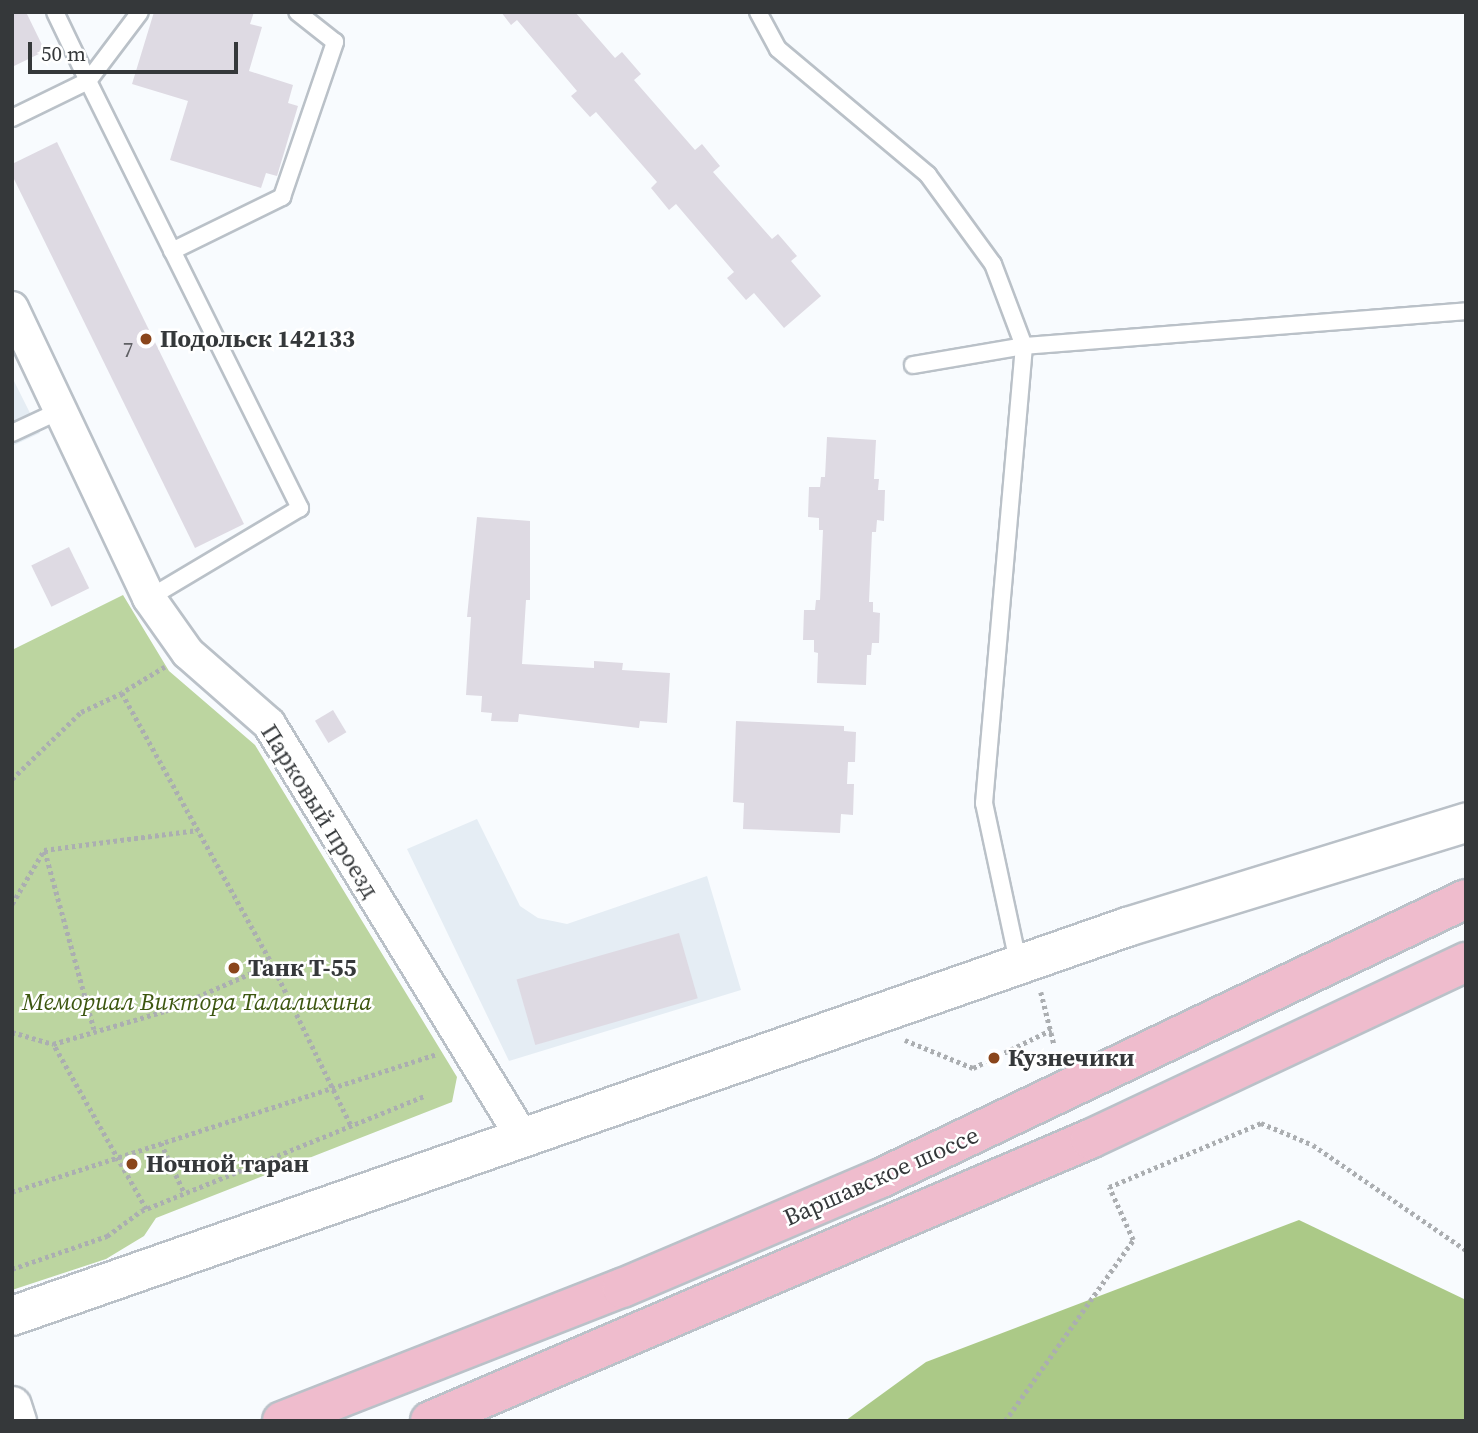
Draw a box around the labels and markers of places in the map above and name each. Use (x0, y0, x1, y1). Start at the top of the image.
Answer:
place label: Подольск 142133 (160, 325, 355, 353)
marker: Подольск 142133 (138, 331, 154, 347)
place label: Танк Т-55 (248, 954, 357, 982)
marker: Танк Т-55 (226, 960, 242, 976)
place label: Кузнечики (1008, 1044, 1134, 1072)
marker: Кузнечики (986, 1050, 1002, 1066)
place label: Ночной таран (146, 1150, 309, 1178)
marker: Ночной таран (124, 1156, 140, 1172)

